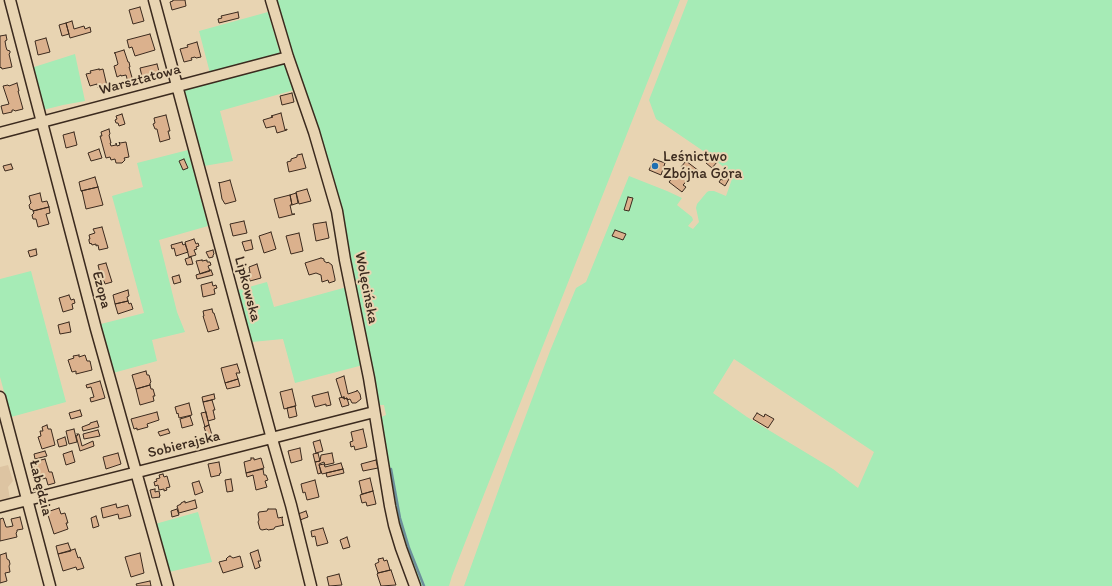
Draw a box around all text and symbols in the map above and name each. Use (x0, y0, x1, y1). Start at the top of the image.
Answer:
street label: Warsztatowa (97, 60, 183, 100)
place label: Leśnictwo Zbójna Góra (663, 148, 742, 183)
marker: Leśnictwo Zbójna Góra (650, 161, 660, 171)
street label: Wolęcińska (350, 251, 382, 325)
street label: Lipkowska (230, 254, 264, 324)
street label: Ezopa (87, 270, 115, 310)
street label: Sobierajska (146, 427, 222, 463)
street label: Łabędzia (24, 458, 56, 518)

